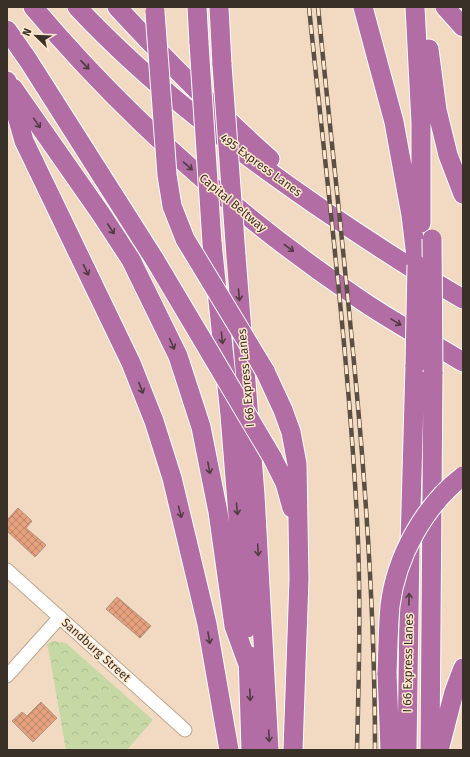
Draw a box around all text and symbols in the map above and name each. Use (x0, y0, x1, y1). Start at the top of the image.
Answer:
north arrow (16, 16, 56, 56)
text: N (20, 26, 35, 38)
one-way arrow (80, 60, 90, 70)
one-way arrow (33, 117, 41, 128)
street label: 495 Express Lanes (217, 131, 305, 200)
one-way arrow (183, 161, 193, 171)
street label: Capital Beltway (197, 171, 270, 235)
one-way arrow (107, 223, 115, 234)
one-way arrow (283, 244, 294, 252)
one-way arrow (83, 264, 90, 276)
one-way arrow (236, 288, 243, 301)
one-way arrow (390, 318, 402, 326)
street label: I 66 Express Lanes (235, 328, 257, 428)
one-way arrow (218, 331, 225, 344)
one-way arrow (169, 338, 176, 350)
one-way arrow (138, 381, 146, 393)
one-way arrow (206, 461, 214, 474)
one-way arrow (234, 502, 241, 515)
one-way arrow (177, 505, 184, 518)
one-way arrow (255, 543, 262, 556)
one-way arrow (405, 593, 413, 606)
street label: I 66 Express Lanes (400, 613, 416, 712)
street label: Sandburg Street (59, 615, 134, 685)
one-way arrow (205, 631, 213, 644)
one-way arrow (246, 688, 253, 701)
one-way arrow (265, 729, 272, 742)

